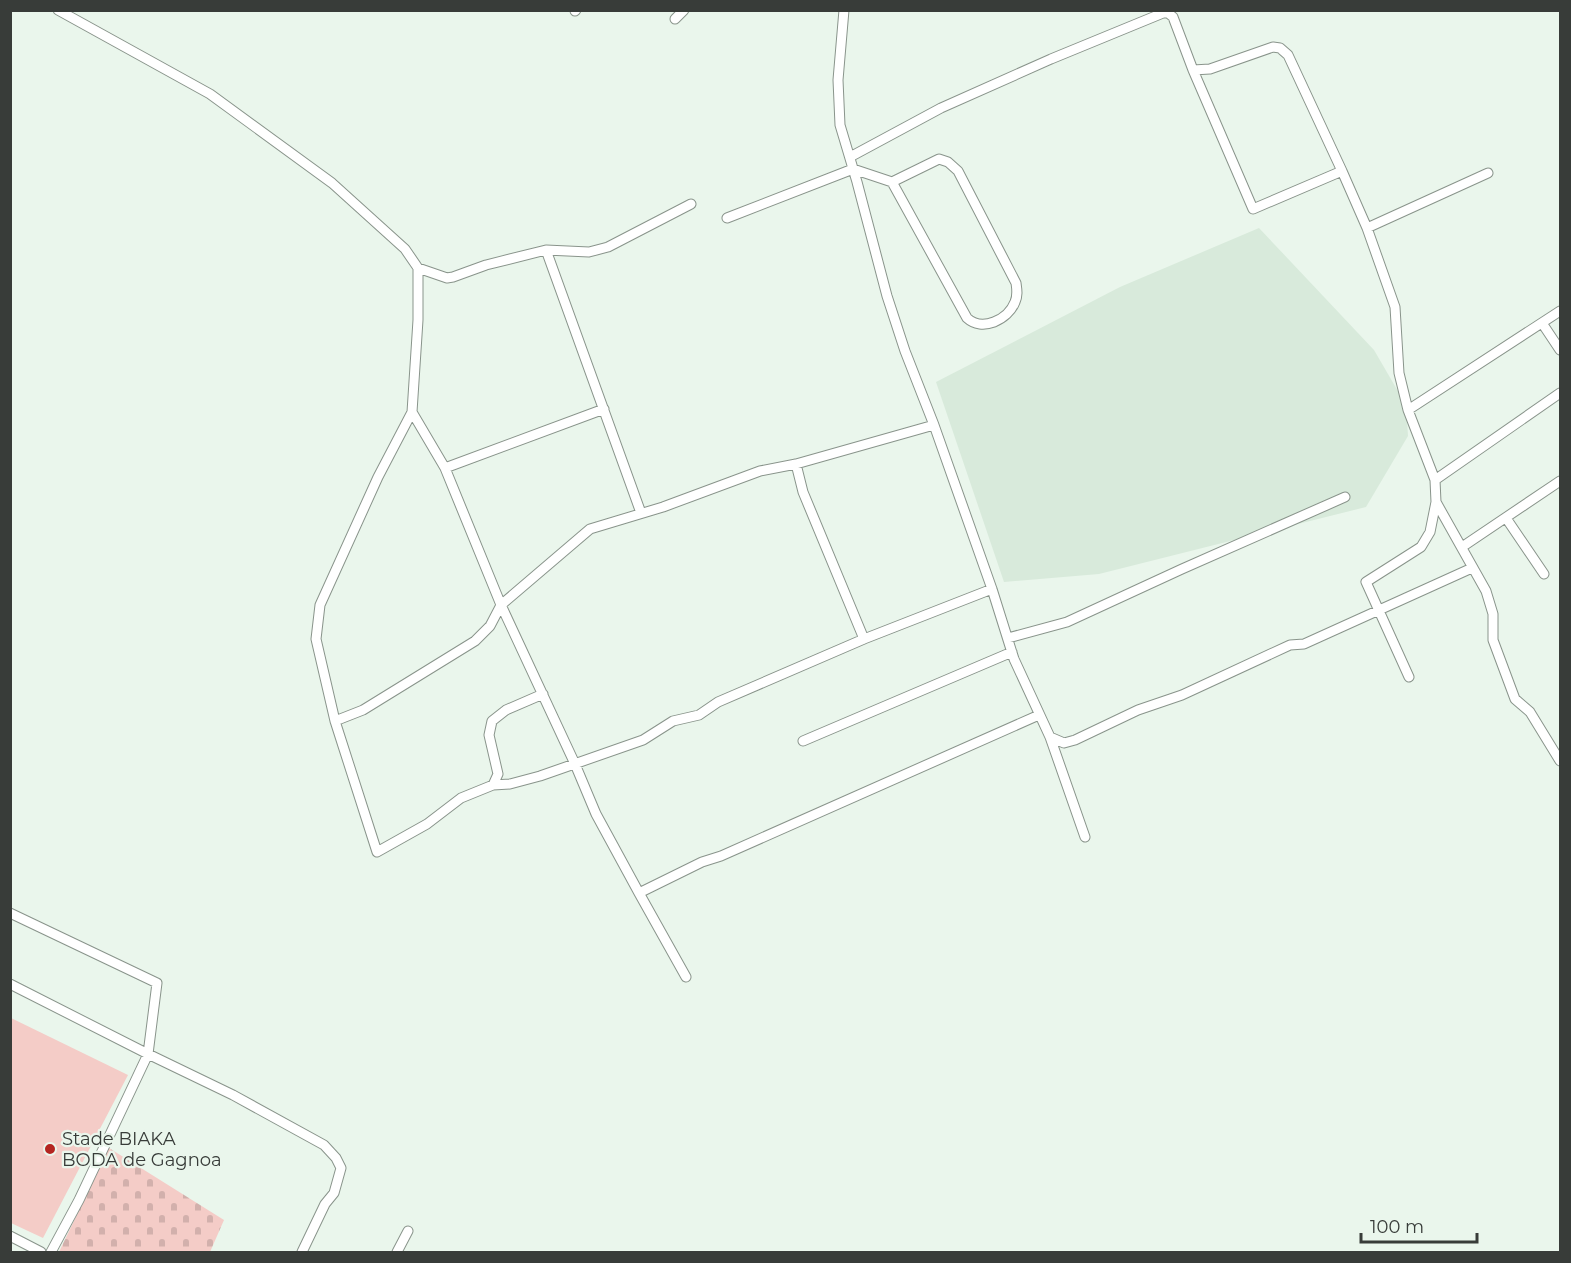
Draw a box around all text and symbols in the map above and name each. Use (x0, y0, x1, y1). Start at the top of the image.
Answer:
place label: Stade BIAKA BODA de Gagnoa (62, 1128, 222, 1171)
marker: Stade BIAKA BODA de Gagnoa (43, 1142, 57, 1156)
scale bar (1361, 1206, 1476, 1244)
text: 100 m (1370, 1216, 1424, 1238)

